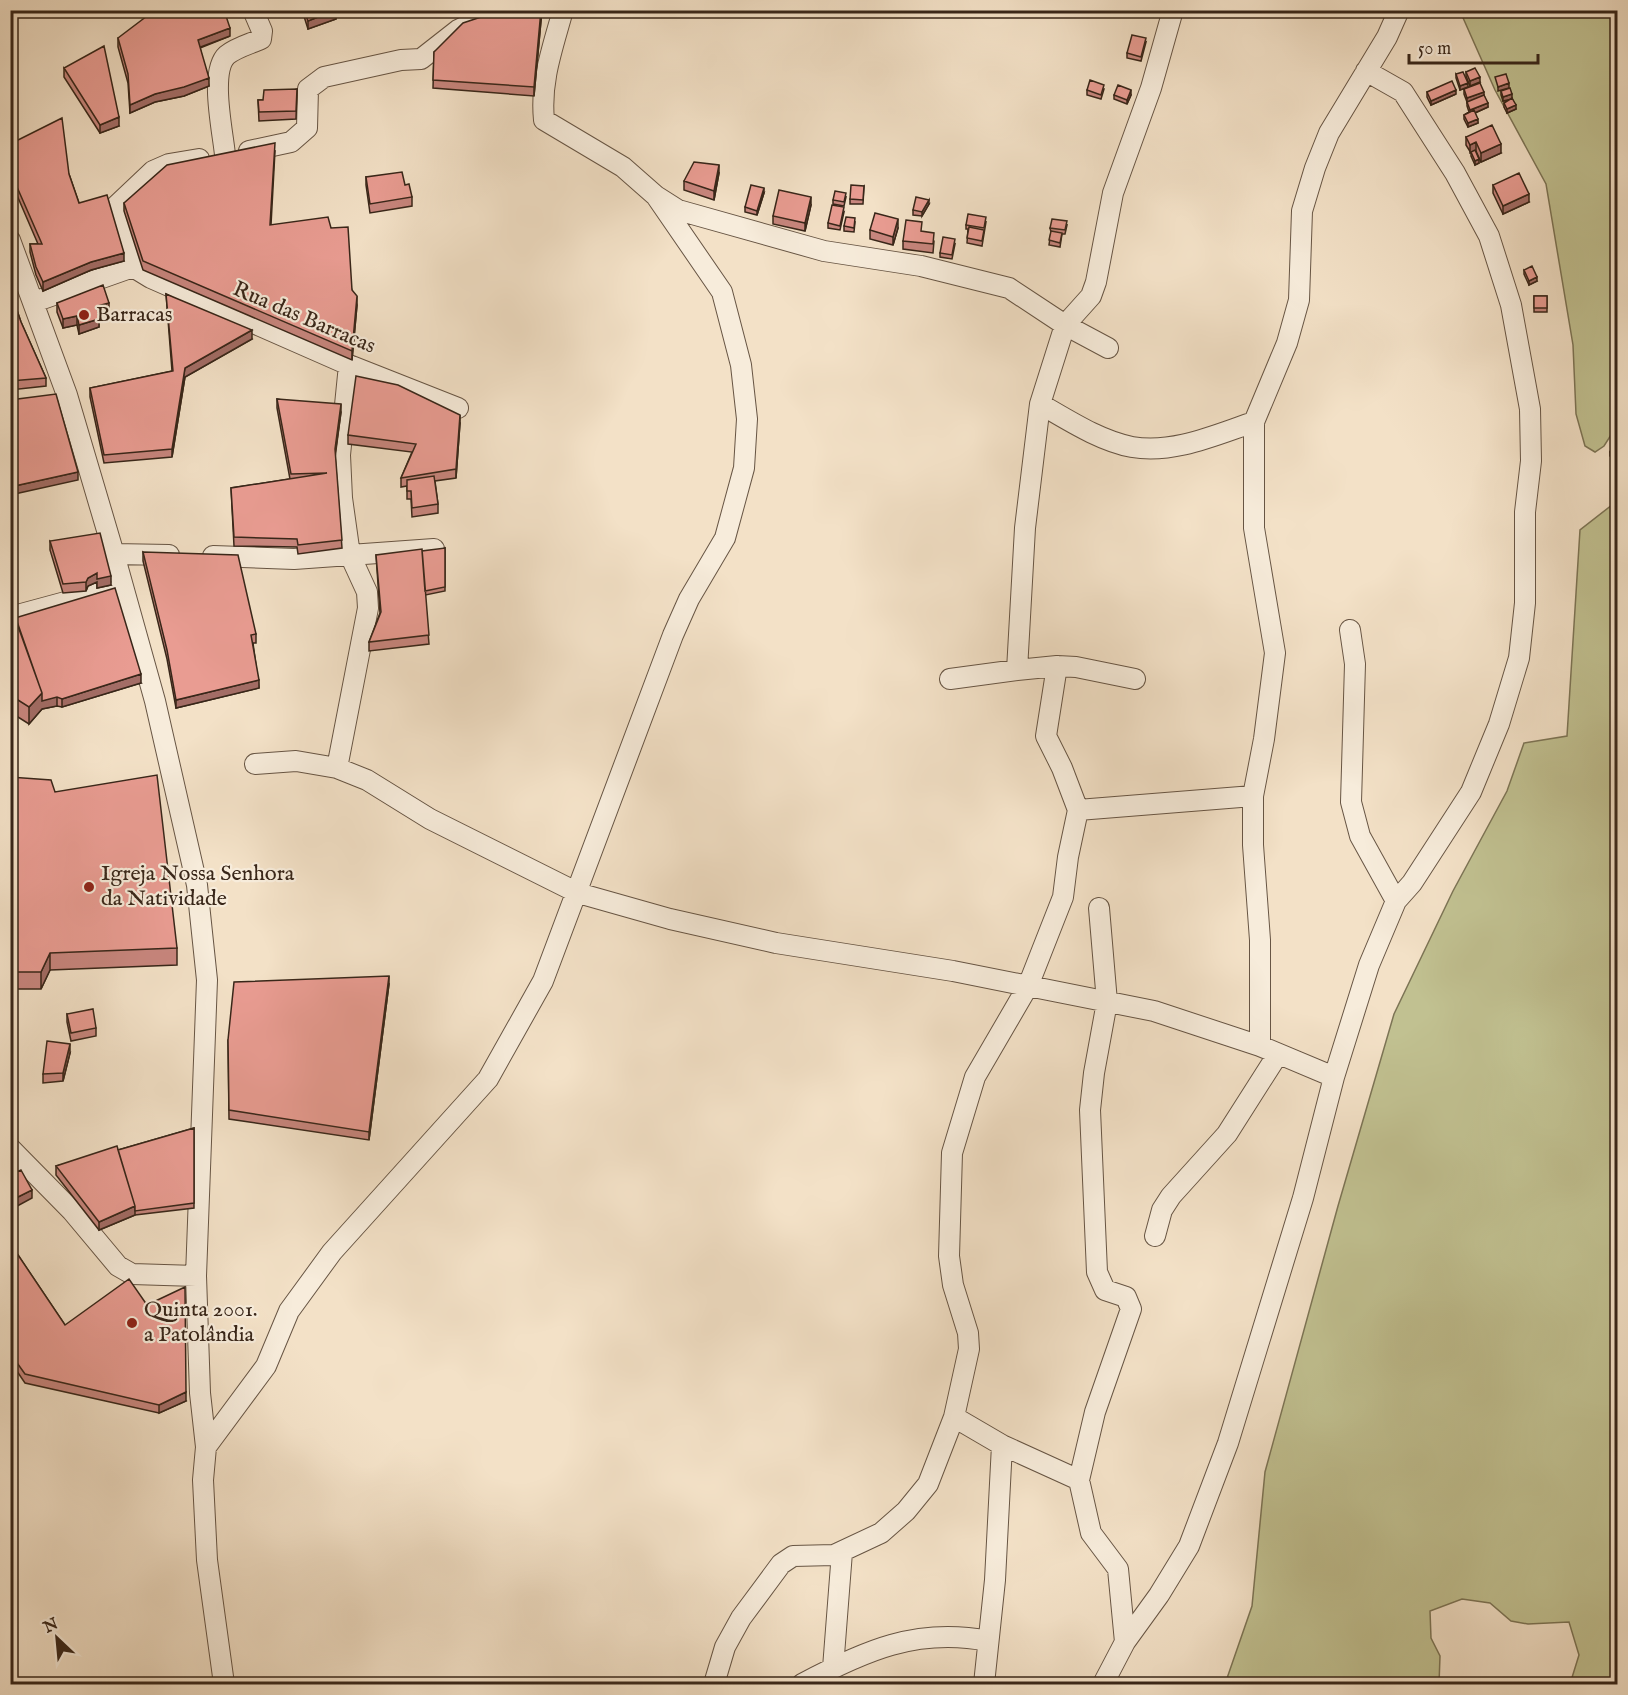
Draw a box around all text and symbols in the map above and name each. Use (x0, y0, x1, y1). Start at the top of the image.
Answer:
scale bar (1409, 27, 1538, 65)
text: 50 m (1418, 38, 1451, 61)
street label: Rua das Barracas (228, 275, 380, 361)
place label: Barracas (96, 301, 172, 329)
marker: Barracas (77, 308, 91, 322)
place label: Igreja Nossa Senhora da Natividade (101, 860, 295, 913)
marker: Igreja Nossa Senhora da Natividade (82, 880, 96, 894)
place label: Quinta 2001. a Patolândia (144, 1296, 258, 1349)
marker: Quinta 2001. a Patolândia (125, 1316, 139, 1330)
north arrow (27, 1608, 87, 1668)
text: N (40, 1614, 62, 1639)

